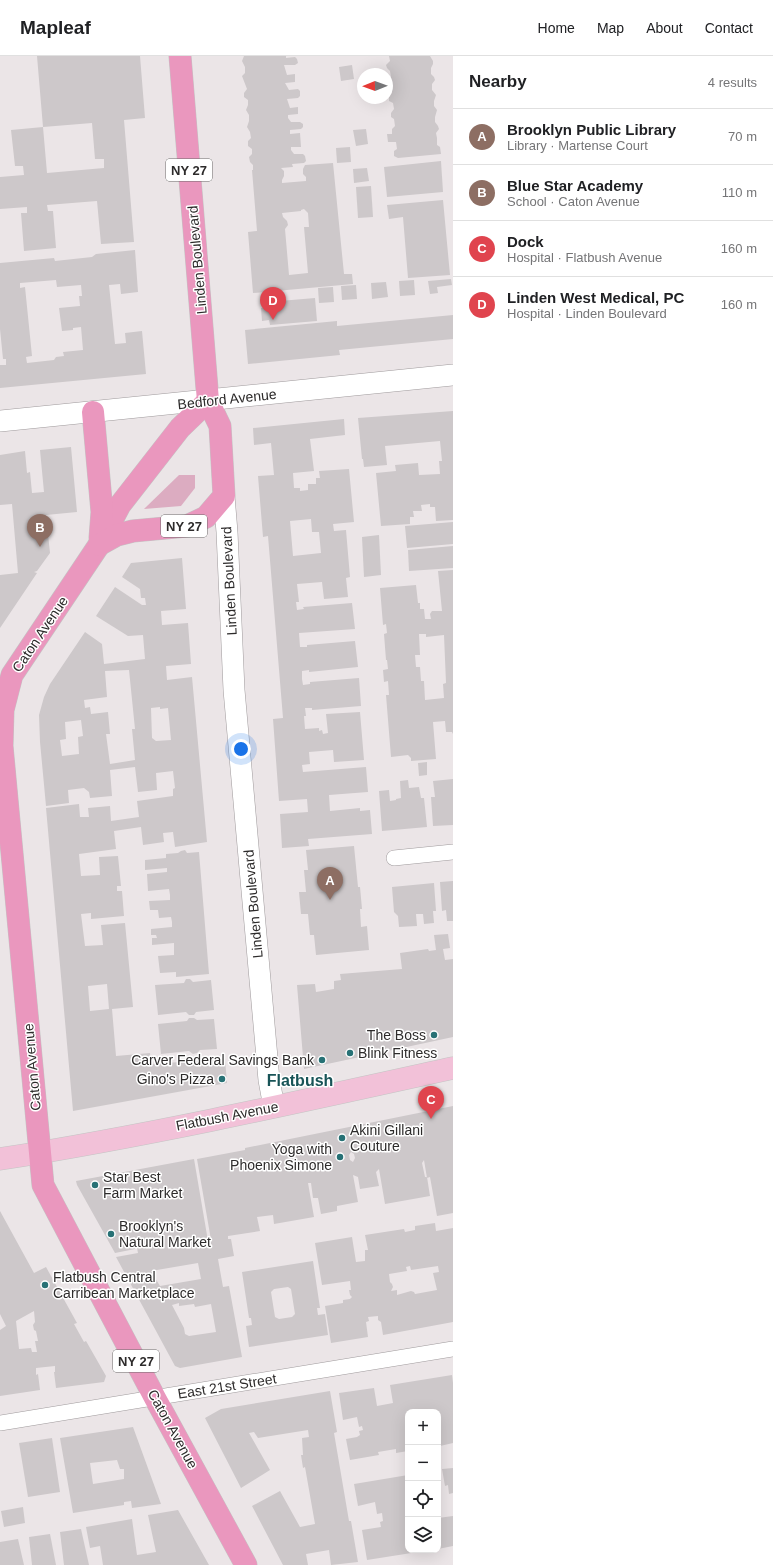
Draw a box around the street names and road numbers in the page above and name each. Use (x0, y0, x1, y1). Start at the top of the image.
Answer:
road number: NY 27 (166, 159, 212, 181)
street label: Linden Boulevard (184, 205, 210, 315)
street label: Bedford Avenue (177, 386, 277, 412)
road number: NY 27 (161, 515, 207, 537)
street label: Linden Boulevard (218, 526, 240, 636)
street label: Caton Avenue (9, 593, 71, 675)
street label: Linden Boulevard (240, 849, 266, 959)
street label: Caton Avenue (20, 1022, 44, 1111)
street label: Flatbush Avenue (174, 1098, 280, 1134)
road number: NY 27 (113, 1350, 159, 1372)
street label: East 21st Street (177, 1370, 278, 1402)
street label: Caton Avenue (145, 1387, 201, 1471)

